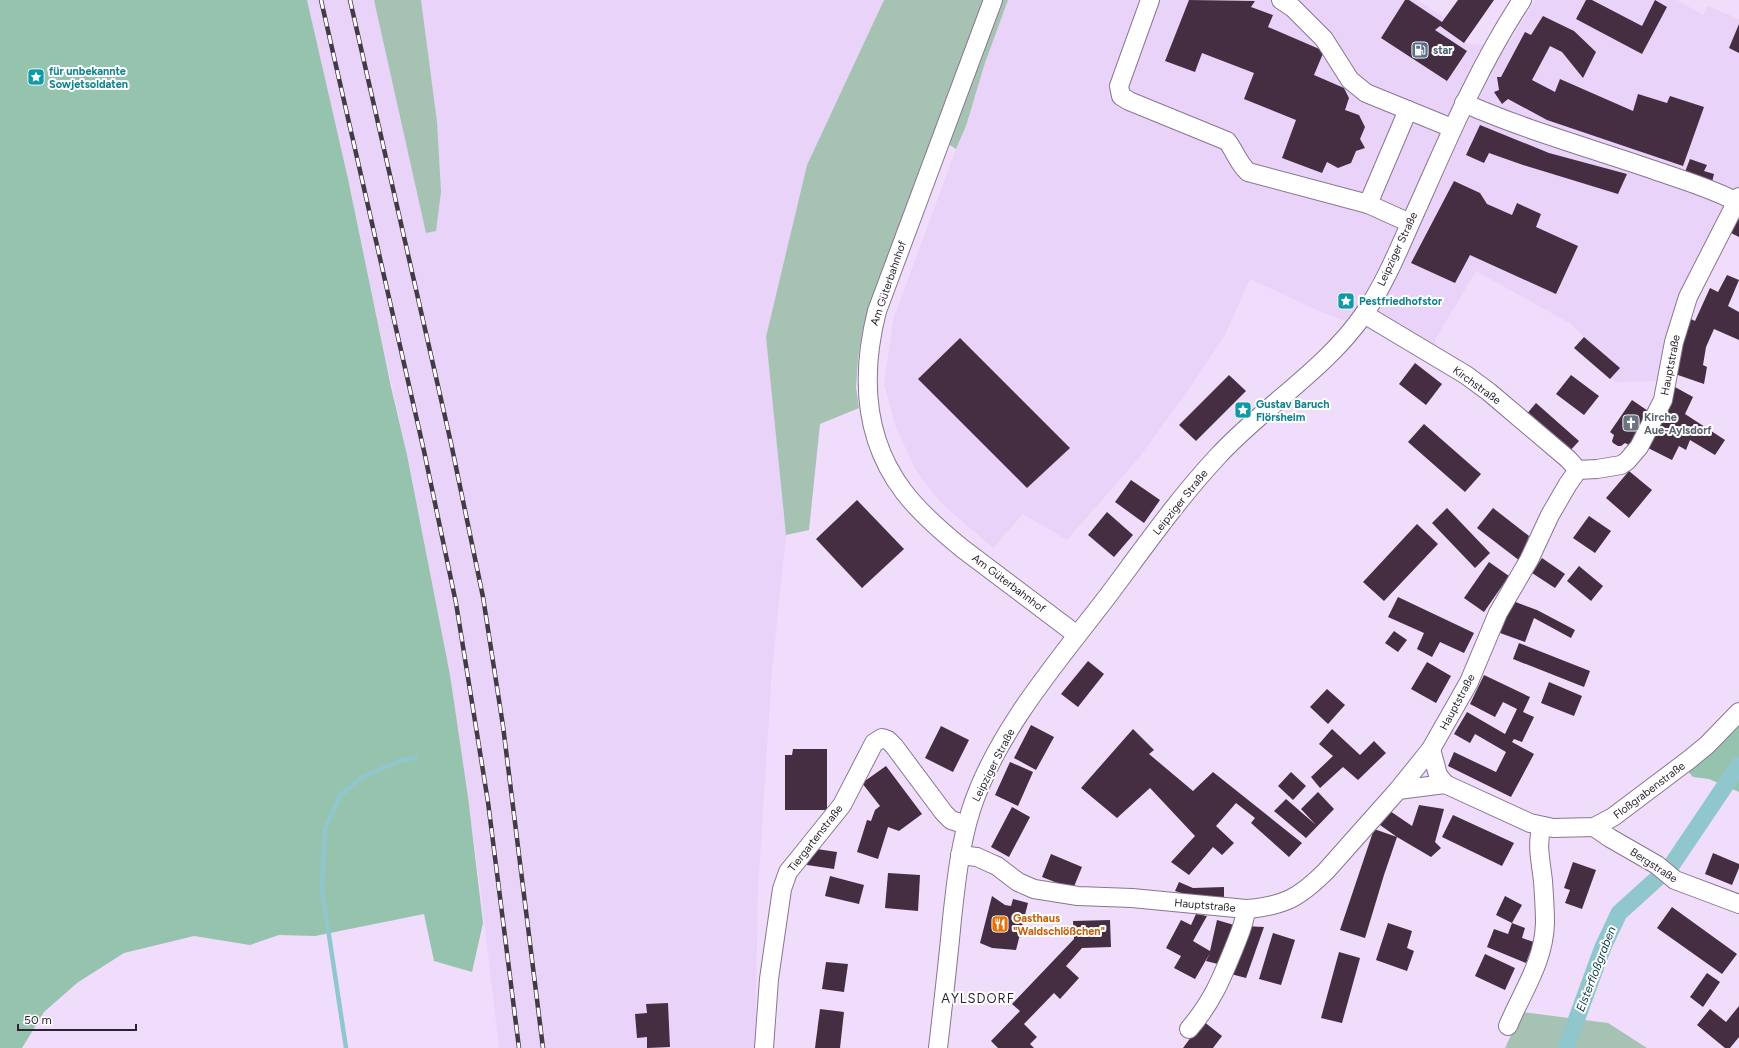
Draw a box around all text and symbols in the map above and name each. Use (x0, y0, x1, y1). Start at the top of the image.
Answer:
fuel station icon: star (1410, 40, 1430, 60)
place label: star (1433, 44, 1453, 57)
place label: für unbekannte Sowjetsoldaten (49, 65, 128, 91)
place icon: für unbekannte Sowjetsoldaten (26, 67, 46, 87)
street label: Leipziger Straße (1375, 210, 1420, 288)
street label: Am Güterbahnhof (868, 238, 909, 327)
place icon: Pestfriedhofstor (1336, 291, 1356, 311)
place label: Pestfriedhofstor (1359, 295, 1443, 308)
street label: Hauptstraße (1658, 334, 1683, 397)
street label: Kirchstraße (1450, 364, 1503, 407)
place label: Gustav Baruch Flörsheim (1256, 398, 1330, 424)
place icon: Gustav Baruch Flörsheim (1233, 400, 1253, 420)
place label: Kirche Aue-Aylsdorf (1644, 411, 1712, 437)
church icon: Kirche Aue-Aylsdorf (1621, 413, 1641, 433)
street label: Leipziger Straße (1150, 467, 1211, 538)
street label: Am Güterbahnhof (969, 551, 1049, 616)
street label: Hauptstraße (1437, 672, 1478, 732)
street label: Leipziger Straße (969, 727, 1017, 804)
street label: Floßgrabenstraße (1611, 759, 1688, 822)
street label: Tiergartenstraße (785, 802, 846, 874)
street label: Bergstraße (1628, 845, 1680, 886)
street label: Hauptstraße (1174, 896, 1236, 915)
place label: Gasthaus "Waldschlößchen" (1013, 912, 1105, 938)
restaurant icon: Gasthaus "Waldschlößchen" (990, 914, 1010, 934)
water label: Elsterfloßgraben (1573, 924, 1619, 1014)
district label: AYLSDORF (941, 991, 1015, 1006)
scale bar (18, 1006, 136, 1032)
text: 50 m (24, 1013, 52, 1027)

